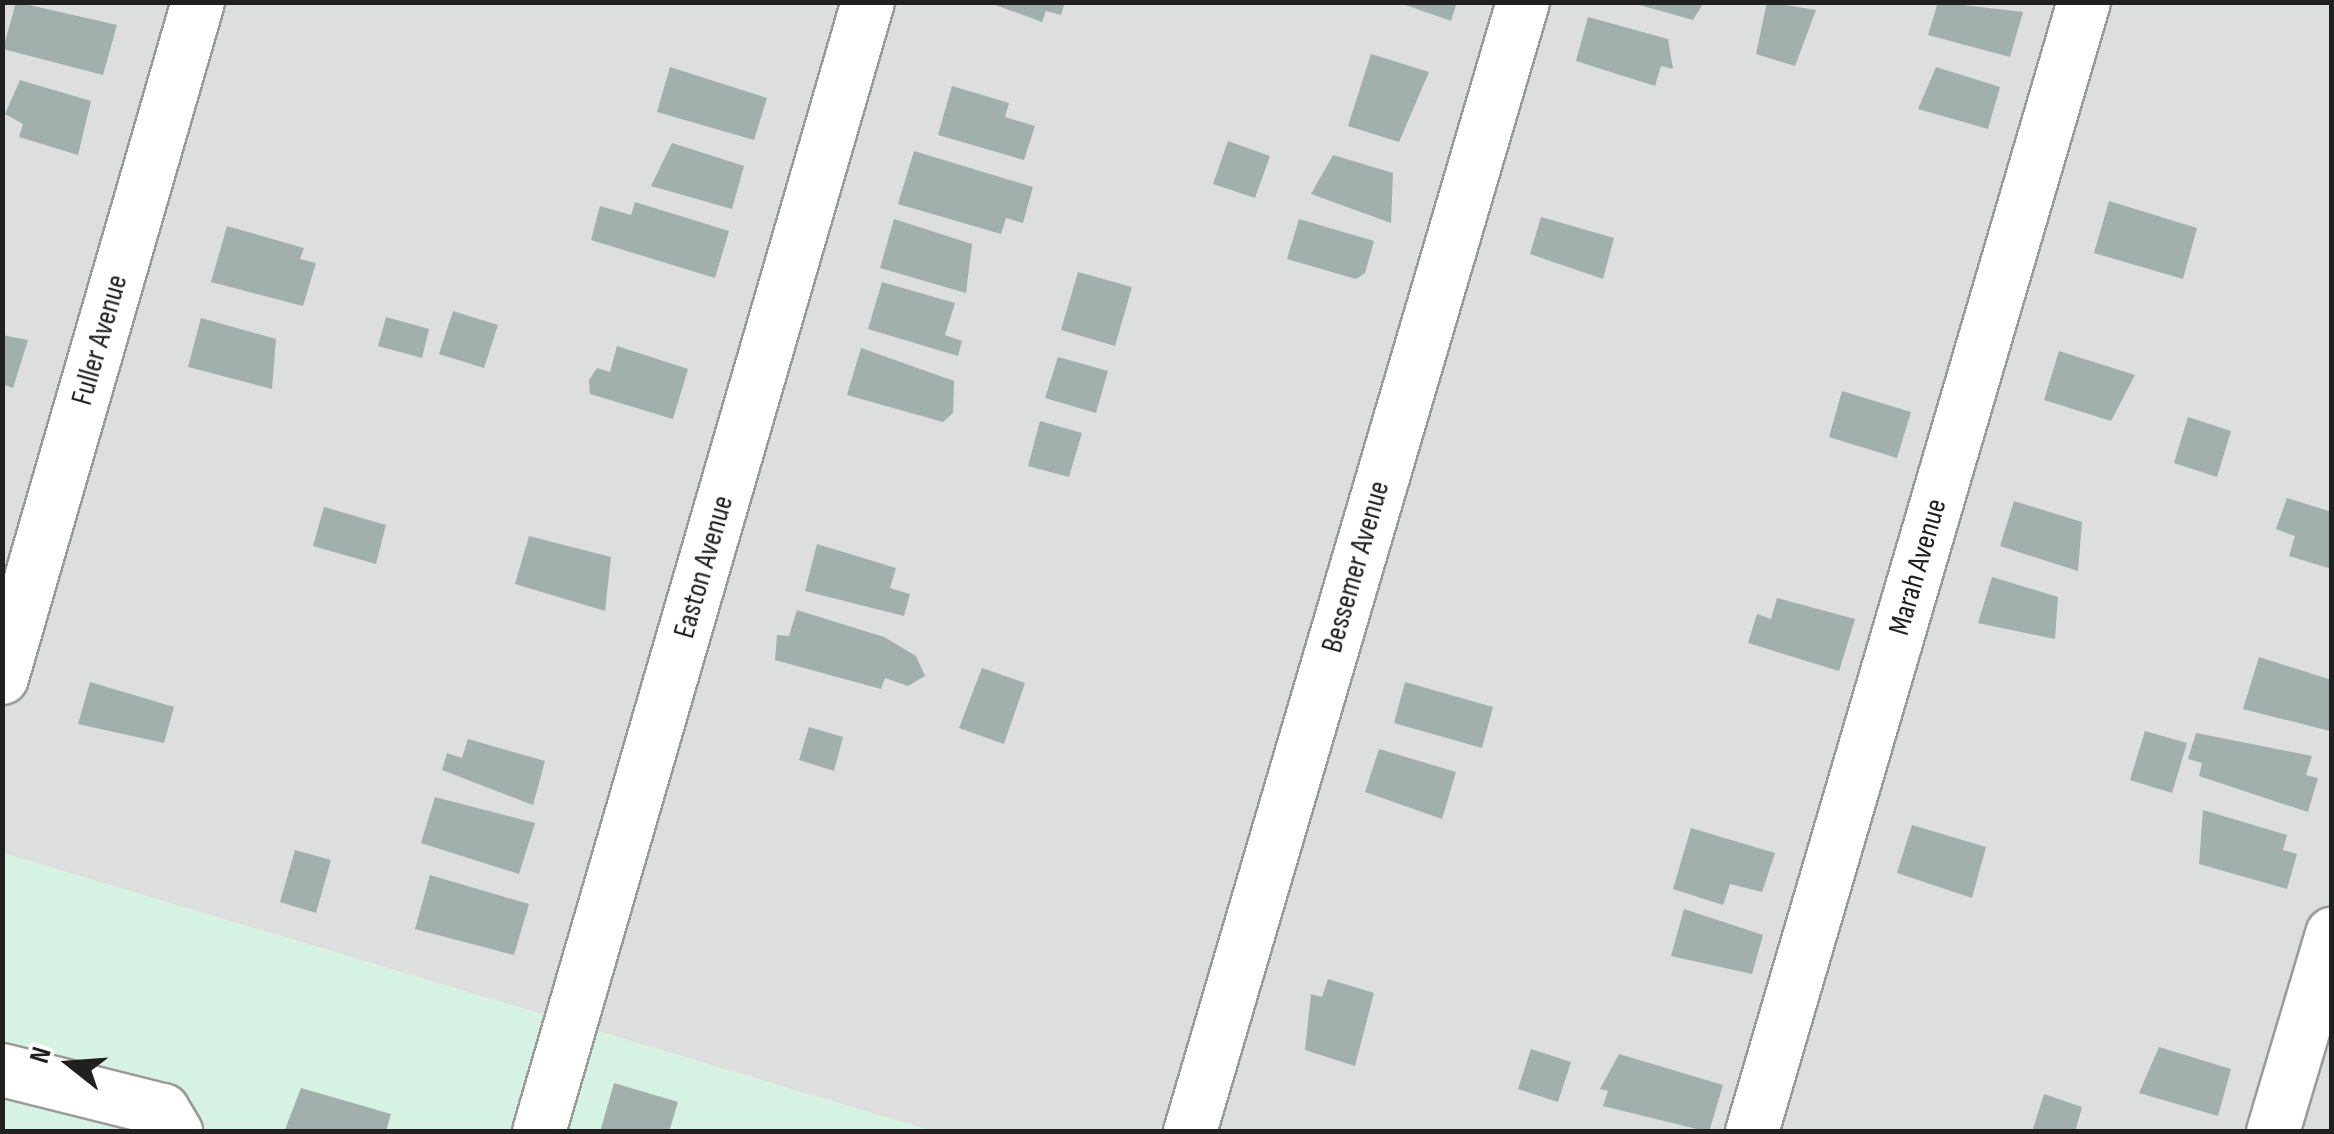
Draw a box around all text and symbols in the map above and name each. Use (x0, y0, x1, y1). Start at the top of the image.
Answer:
street label: Fuller Avenue (64, 271, 136, 409)
street label: Bessemer Avenue (1314, 477, 1398, 657)
street label: Easton Avenue (666, 492, 742, 642)
street label: Marah Avenue (1881, 495, 1955, 639)
north arrow (20, 1014, 120, 1114)
text: N (23, 1043, 59, 1067)

